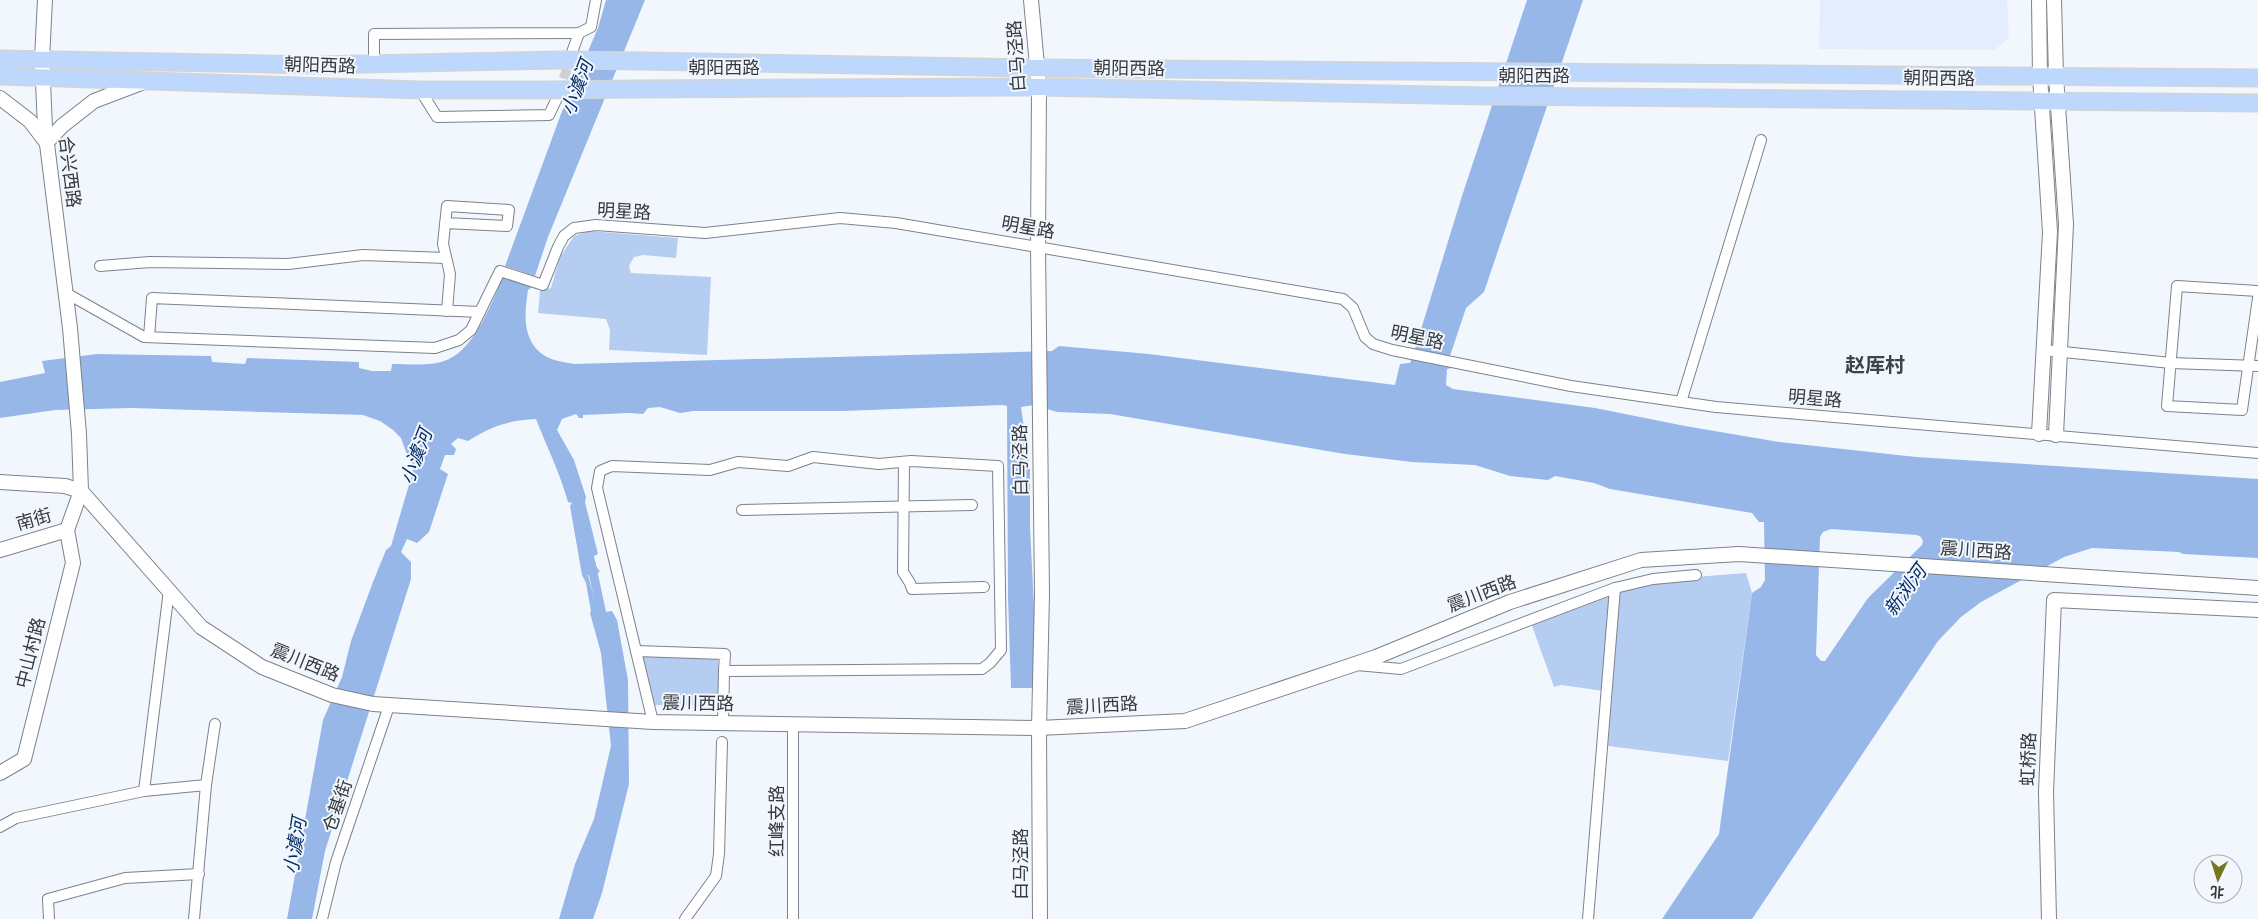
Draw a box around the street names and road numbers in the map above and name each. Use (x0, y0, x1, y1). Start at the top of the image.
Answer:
street label: 白马泾路 (1002, 19, 1032, 93)
street label: 朝阳西路 (284, 52, 356, 80)
street label: 朝阳西路 (688, 56, 760, 81)
street label: 朝阳西路 (1093, 56, 1165, 82)
street label: 朝阳西路 (1498, 64, 1570, 89)
street label: 朝阳西路 (1903, 66, 1975, 92)
street label: 合兴西路 (52, 135, 86, 209)
street label: 明星路 (596, 198, 652, 226)
street label: 明星路 (999, 211, 1057, 245)
street label: 明星路 (1388, 320, 1446, 356)
street label: 明星路 (1787, 384, 1843, 414)
street label: 白马泾路 (1008, 424, 1034, 496)
street label: 南街 (13, 503, 55, 537)
street label: 震川西路 (1939, 536, 2013, 566)
street label: 震川西路 (1444, 569, 1520, 619)
street label: 中山村路 (10, 615, 52, 691)
street label: 震川西路 (267, 638, 343, 688)
street label: 震川西路 (662, 691, 734, 717)
street label: 震川西路 (1065, 692, 1139, 720)
street label: 虹桥路 (2016, 732, 2042, 786)
street label: 仓基街 (317, 776, 359, 836)
street label: 红峰支路 (765, 785, 790, 857)
street label: 白马泾路 (1009, 828, 1034, 900)

